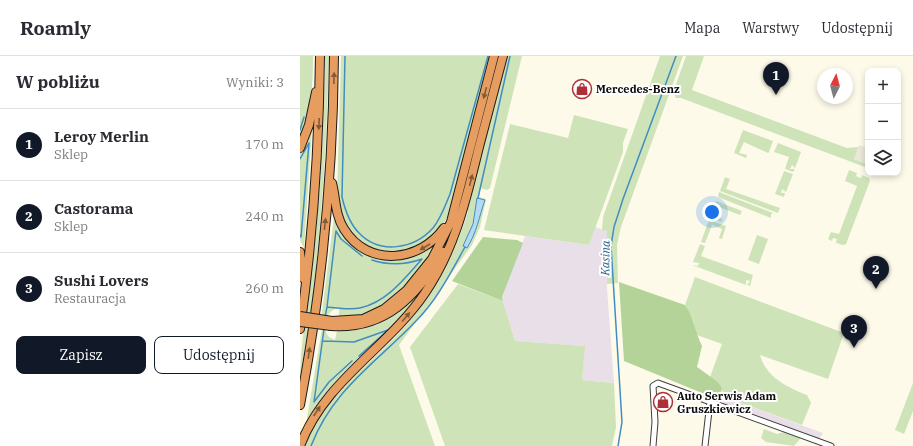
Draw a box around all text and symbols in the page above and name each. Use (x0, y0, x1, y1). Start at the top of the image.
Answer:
text: Roamly (20, 16, 91, 40)
text: Mapa (684, 19, 720, 37)
text: Warstwy (742, 19, 799, 37)
text: Udostępnij (821, 19, 893, 37)
pin: 1 (763, 62, 789, 95)
north arrow (817, 68, 853, 104)
map controls (865, 68, 901, 176)
button: + (865, 68, 901, 104)
text: W pobliżu (16, 71, 100, 93)
one-way arrow (331, 71, 337, 84)
text: Wyniki: 3 (226, 74, 284, 91)
shop icon: Mercedes-Benz (571, 78, 593, 100)
place label: Mercedes-Benz (596, 82, 680, 96)
one-way arrow (481, 87, 487, 99)
button: − (865, 104, 901, 140)
one-way arrow (315, 118, 322, 130)
text: Leroy Merlin (54, 127, 149, 146)
text: 1 (25, 136, 33, 153)
text: 170 m (245, 136, 284, 153)
button: layers (865, 140, 901, 176)
text: Sklep (54, 146, 88, 163)
one-way arrow (469, 174, 475, 186)
text: Castorama (54, 199, 133, 218)
your location (702, 202, 722, 222)
text: 2 (25, 208, 33, 225)
text: 240 m (245, 208, 284, 225)
text: Sklep (54, 218, 88, 235)
one-way arrow (321, 218, 328, 230)
water label: Kasina (597, 240, 613, 277)
one-way arrow (419, 244, 431, 251)
pin: 2 (863, 256, 889, 289)
text: Sushi Lovers (54, 271, 149, 290)
text: 3 (25, 280, 33, 297)
text: 260 m (245, 280, 284, 297)
text: Restauracja (54, 290, 126, 307)
one-way arrow (402, 311, 411, 322)
pin: 3 (841, 315, 867, 348)
button: Zapisz (16, 336, 146, 374)
button: Udostępnij (154, 336, 284, 374)
one-way arrow (306, 346, 312, 359)
place label: Auto Serwis Adam Gruszkiewicz (677, 389, 777, 416)
shop icon: Auto Serwis Adam Gruszkiewicz (652, 391, 674, 413)
one-way arrow (314, 405, 321, 417)

